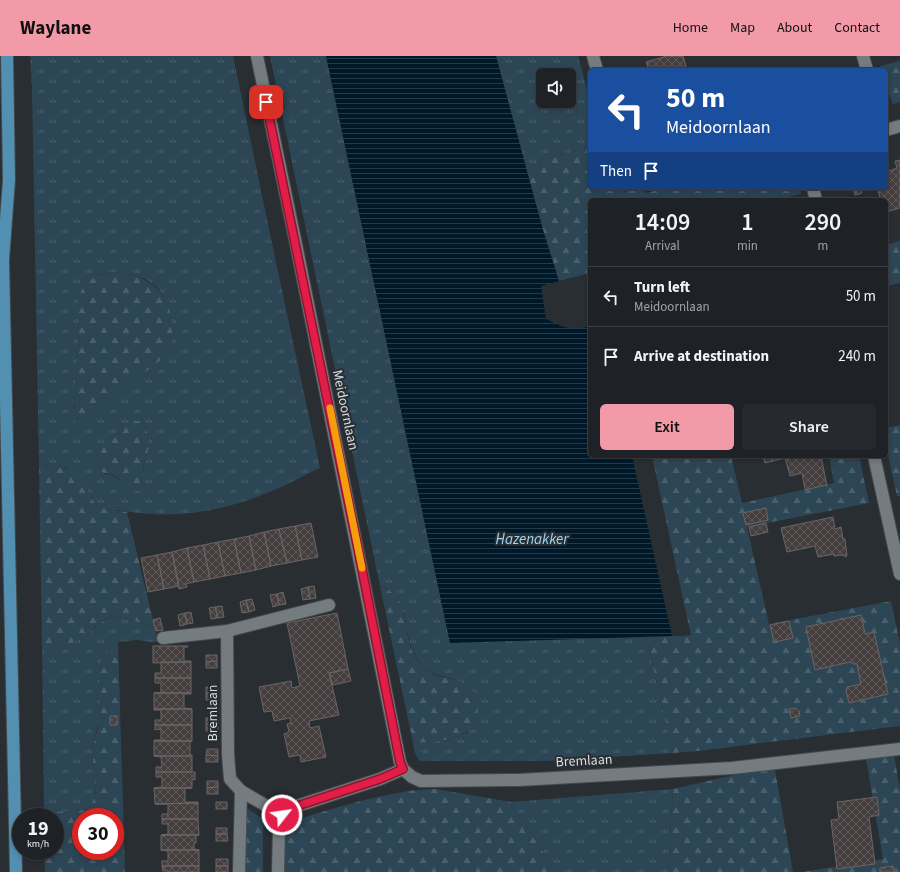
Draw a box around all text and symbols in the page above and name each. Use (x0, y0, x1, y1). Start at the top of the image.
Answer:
text: Waylane (20, 15, 91, 42)
text: Home (673, 18, 708, 38)
text: Map (730, 18, 755, 38)
text: About (777, 18, 812, 38)
text: Contact (834, 18, 880, 38)
map controls (536, 68, 576, 108)
button: sound (536, 68, 576, 108)
text: 50 m (666, 78, 725, 118)
icon: left (600, 84, 652, 136)
pin (249, 85, 283, 119)
icon: arrive (255, 91, 277, 113)
text: Meidoornlaan (666, 115, 771, 140)
icon: arrive (640, 160, 662, 182)
text: Then (600, 161, 632, 182)
text: 14:09 (635, 205, 690, 240)
text: 1 (741, 205, 754, 240)
text: 290 (805, 205, 841, 240)
text: Arrival (645, 237, 680, 255)
text: min (737, 237, 758, 255)
text: m (818, 237, 828, 255)
text: Turn left (634, 277, 690, 298)
icon: left (600, 286, 622, 308)
text: 50 m (846, 286, 876, 307)
text: Meidoornlaan (634, 298, 710, 316)
icon: arrive (600, 346, 622, 368)
text: Arrive at destination (634, 346, 769, 367)
text: 240 m (838, 346, 876, 367)
street label: Meidoornlaan (327, 368, 363, 452)
button: Exit (600, 404, 734, 450)
button: Share (742, 404, 876, 450)
water label: Hazenakker (496, 529, 569, 550)
street label: Bremlaan (203, 685, 223, 741)
street label: Bremlaan (555, 750, 613, 772)
position arrow (261, 794, 303, 836)
speed limit sign: 30 (72, 808, 124, 860)
text: 19 (27, 815, 49, 843)
text: km/h (27, 837, 49, 851)

